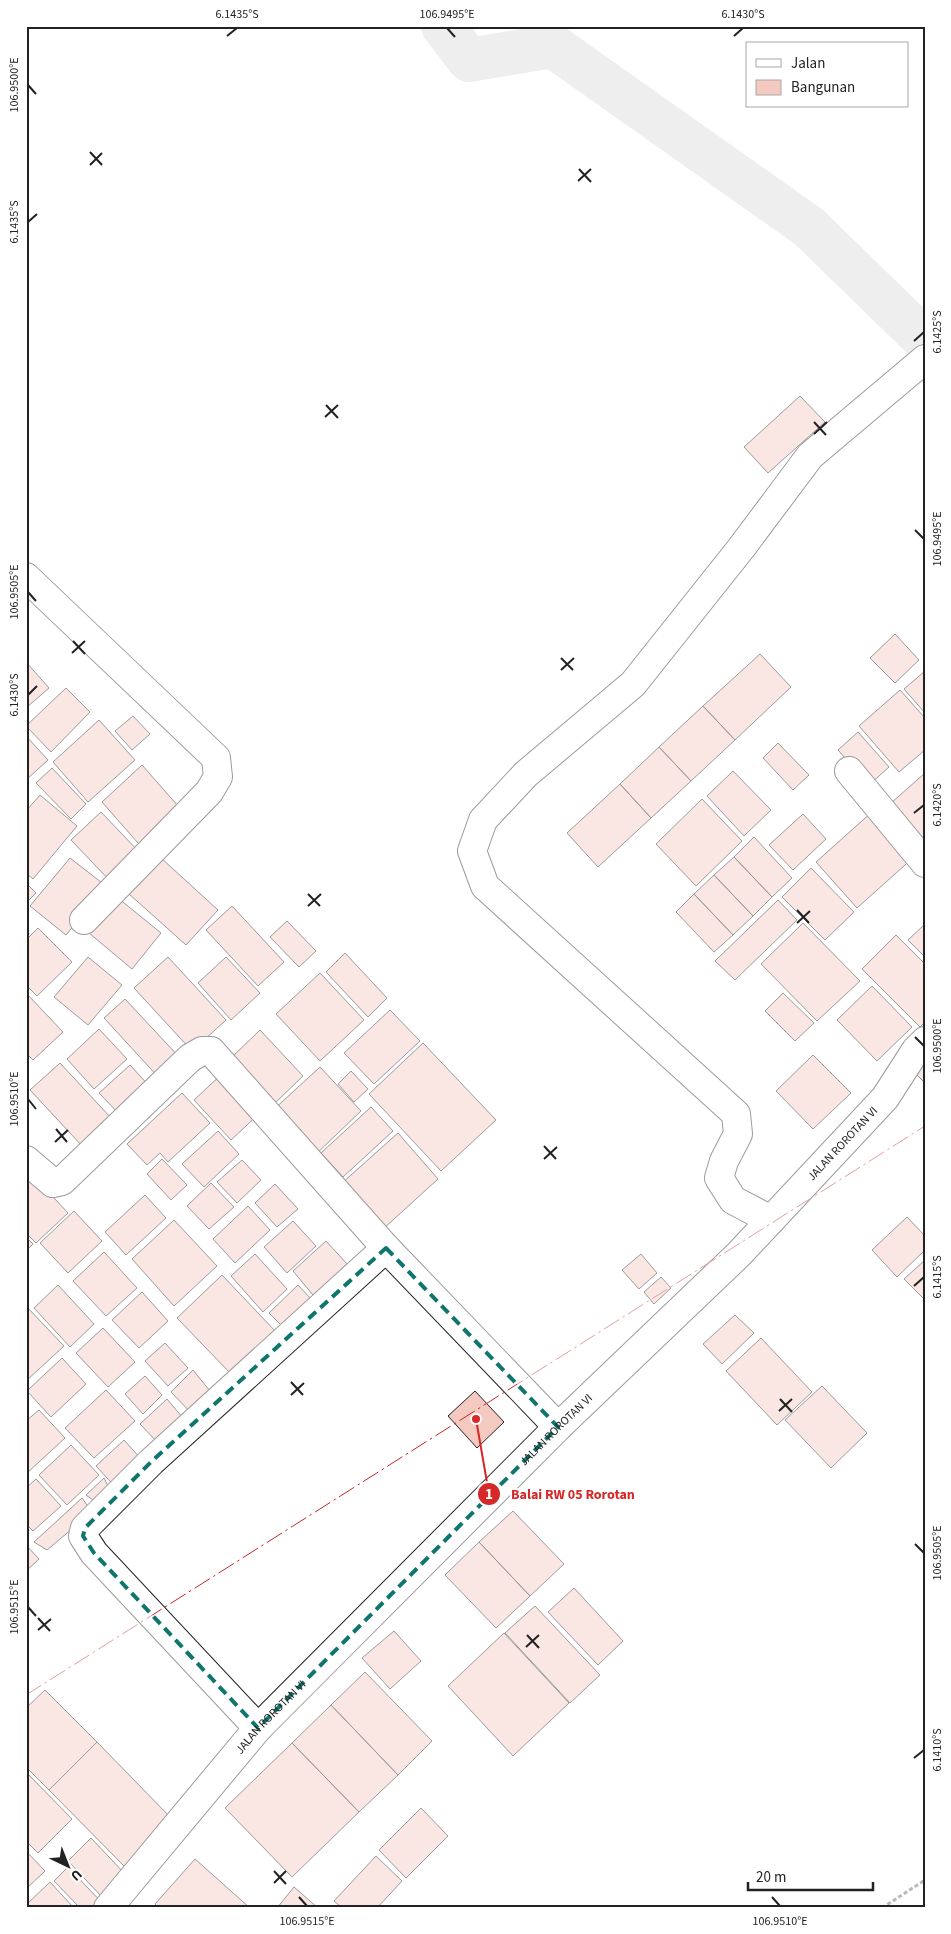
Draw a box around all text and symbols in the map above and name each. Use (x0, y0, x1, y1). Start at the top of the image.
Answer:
text: 6.1435°S (215, 6, 259, 23)
text: 106.9495°E (419, 6, 475, 23)
text: 6.1430°S (721, 6, 765, 23)
legend (746, 42, 908, 108)
text: Jalan (791, 53, 825, 74)
text: 106.9500°E (6, 57, 23, 113)
text: Bangunan (791, 77, 855, 98)
text: 6.1435°S (6, 200, 23, 244)
text: 6.1425°S (929, 310, 946, 354)
text: 106.9495°E (929, 511, 946, 567)
text: 106.9505°E (6, 564, 23, 620)
text: 6.1430°S (6, 673, 23, 717)
text: 6.1420°S (929, 783, 946, 827)
text: 106.9500°E (929, 1018, 946, 1074)
text: 106.9510°E (6, 1071, 23, 1127)
street label: JALAN ROROTAN VI (804, 1103, 882, 1185)
text: 6.1415°S (929, 1255, 946, 1299)
street label: JALAN ROROTAN VI (516, 1390, 597, 1470)
callout: Balai RW 05 Rorotan (476, 1479, 645, 1508)
text: 1 (485, 1484, 493, 1505)
text: Balai RW 05 Rorotan (511, 1485, 635, 1505)
text: 106.9505°E (929, 1525, 946, 1581)
text: 106.9515°E (6, 1579, 23, 1635)
street label: JALAN ROROTAN VI (232, 1676, 310, 1758)
text: 6.1410°S (929, 1728, 946, 1772)
north arrow (42, 1842, 92, 1892)
scale bar (748, 1859, 874, 1891)
text: U (66, 1864, 86, 1885)
text: 20 m (756, 1867, 786, 1888)
text: 106.9515°E (279, 1913, 335, 1930)
text: 106.9510°E (752, 1913, 808, 1930)

